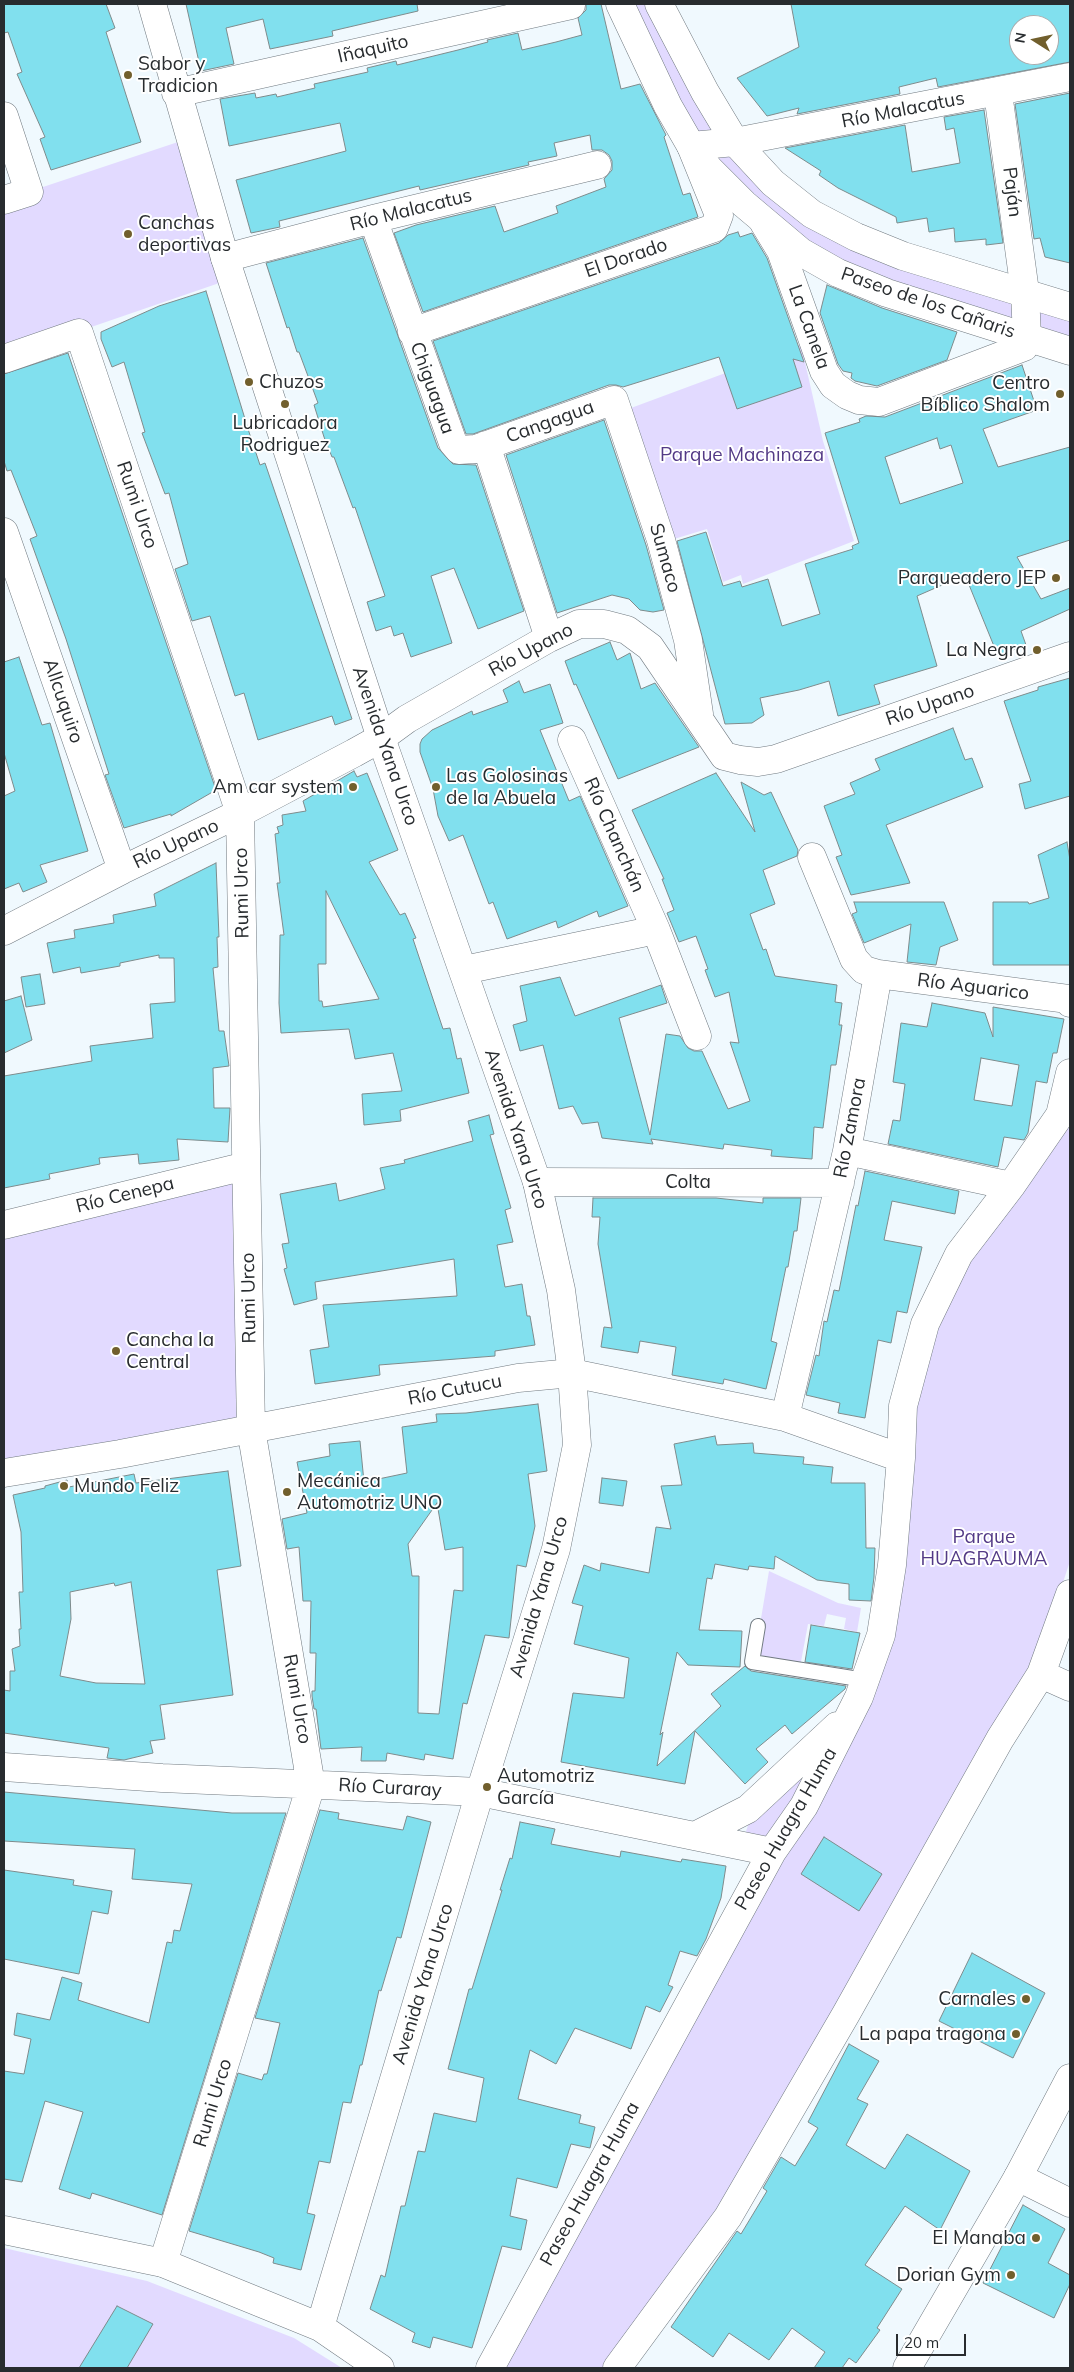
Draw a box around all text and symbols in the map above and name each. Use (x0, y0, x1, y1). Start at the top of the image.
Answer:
north arrow (1009, 15, 1059, 65)
street label: Iñaquito (335, 30, 411, 68)
text: N (1010, 31, 1030, 44)
place label: Sabor y Tradicion (138, 53, 218, 97)
marker: Sabor y Tradicion (122, 69, 134, 81)
street label: Río Malacatus (840, 87, 966, 133)
street label: Paján (998, 166, 1026, 218)
street label: Río Malacatus (348, 184, 474, 236)
place label: Canchas deportivas (138, 212, 231, 256)
marker: Canchas deportivas (122, 228, 134, 240)
street label: El Dorado (582, 233, 670, 283)
street label: Paseo de los Cañaris (838, 262, 1018, 344)
street label: La Canela (783, 282, 835, 372)
street label: Chiguagua (405, 339, 459, 437)
place label: Chuzos (259, 371, 324, 393)
place label: Centro Bíblico Shalom (920, 372, 1050, 416)
marker: Chuzos (243, 376, 255, 388)
marker: Centro Bíblico Shalom (1054, 388, 1066, 400)
street label: Cangagua (503, 396, 597, 448)
marker: Lubricadora Rodriguez (279, 398, 291, 410)
place label: Lubricadora Rodriguez (232, 412, 338, 456)
park label: Parque Machinaza (660, 444, 824, 466)
street label: Rumi Urco (111, 458, 163, 552)
street label: Sumaco (644, 521, 686, 595)
place label: Parqueadero JEP (898, 567, 1046, 589)
marker: Parqueadero JEP (1050, 572, 1062, 584)
street label: Río Upano (485, 618, 577, 682)
place label: La Negra (946, 639, 1027, 661)
marker: La Negra (1031, 644, 1043, 656)
street label: Allcuquiro (38, 656, 88, 746)
street label: Avenida Yana Urco (347, 663, 423, 829)
street label: Río Upano (883, 679, 977, 731)
place label: Las Golosinas de la Abuela (446, 765, 568, 809)
street label: Río Chanchán (579, 774, 649, 896)
place label: Am car system (213, 776, 343, 798)
marker: Am car system (347, 781, 359, 793)
marker: Las Golosinas de la Abuela (430, 781, 442, 793)
street label: Río Upano (129, 814, 223, 874)
street label: Rumi Urco (230, 847, 254, 939)
street label: Río Aguarico (916, 969, 1030, 1005)
street label: Avenida Yana Urco (479, 1046, 553, 1212)
street label: Río Zamora (829, 1076, 871, 1180)
street label: Colta (665, 1171, 711, 1193)
street label: Río Cenepa (74, 1172, 176, 1218)
street label: Rumi Urco (237, 1252, 261, 1344)
place label: Cancha la Central (126, 1329, 214, 1373)
marker: Cancha la Central (110, 1345, 122, 1357)
street label: Río Cutucu (406, 1370, 504, 1410)
place label: Mecánica Automotriz UNO (297, 1470, 442, 1514)
place label: Mundo Feliz (74, 1475, 179, 1497)
marker: Mundo Feliz (58, 1480, 70, 1492)
marker: Mecánica Automotriz UNO (281, 1486, 293, 1498)
street label: Avenida Yana Urco (505, 1514, 573, 1680)
park label: Parque HUAGRAUMA (921, 1526, 1047, 1570)
street label: Rumi Urco (278, 1652, 316, 1746)
street label: Paseo Huagra Huma (730, 1744, 842, 1914)
place label: Automotriz García (497, 1765, 595, 1809)
street label: Río Curaray (338, 1774, 442, 1802)
marker: Automotriz García (481, 1781, 493, 1793)
street label: Avenida Yana Urco (388, 1901, 458, 2067)
place label: Carnales (938, 1988, 1016, 2010)
marker: Carnales (1020, 1993, 1032, 2005)
place label: La papa tragona (859, 2023, 1006, 2045)
marker: La papa tragona (1010, 2028, 1022, 2040)
street label: Rumi Urco (189, 2056, 237, 2150)
street label: Paseo Huagra Huma (535, 2098, 645, 2270)
place label: El Manaba (932, 2227, 1026, 2249)
marker: El Manaba (1030, 2232, 1042, 2244)
place label: Dorian Gym (896, 2264, 1001, 2286)
marker: Dorian Gym (1005, 2269, 1017, 2281)
scale bar (899, 2324, 969, 2356)
text: 20 m (904, 2333, 939, 2352)

